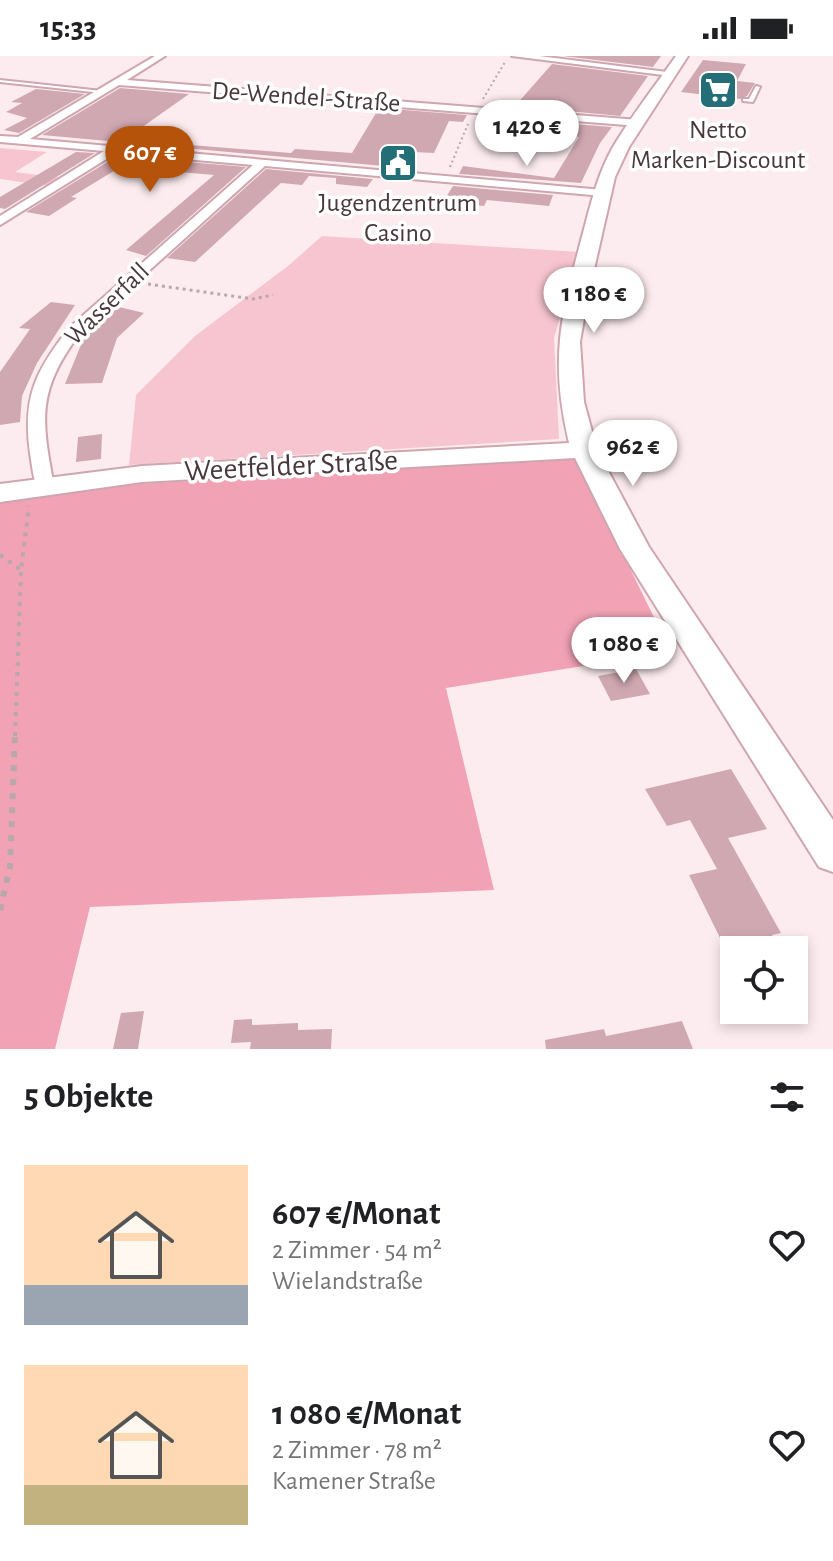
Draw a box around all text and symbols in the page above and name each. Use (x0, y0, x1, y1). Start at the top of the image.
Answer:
text: 15:33 (40, 13, 97, 43)
supermarket icon: Netto Marken-Discount (697, 69, 739, 111)
street label: De-Wendel-Straße (211, 77, 401, 117)
pin: 1 420 € (453, 100, 601, 168)
text: 1 420 € (493, 113, 561, 139)
place label: Netto Marken-Discount (631, 117, 805, 173)
pin: 607 € (94, 126, 206, 194)
text: 607 € (123, 139, 177, 165)
public building icon: Jugendzentrum Casino (377, 142, 419, 184)
place label: Jugendzentrum Casino (319, 190, 477, 246)
street label: Wasserfall (60, 258, 154, 350)
pin: 1 180 € (520, 267, 668, 335)
text: 1 180 € (561, 280, 627, 306)
pin: 962 € (577, 420, 689, 488)
text: 962 € (606, 433, 660, 459)
street label: Weetfelder Straße (183, 445, 399, 487)
pin: 1 080 € (550, 617, 698, 685)
text: 1 080 € (589, 630, 659, 656)
map controls (720, 936, 808, 1024)
button: locate (720, 936, 808, 1024)
icon: filters (765, 1075, 809, 1119)
text: 5 Objekte (24, 1080, 153, 1114)
icon: home (88, 1197, 184, 1293)
text: 607 €/Monat (272, 1197, 440, 1231)
icon: heart (765, 1223, 809, 1267)
text: 2 Zimmer · 54 m² (272, 1237, 442, 1263)
text: Wielandstraße (272, 1268, 423, 1294)
icon: home (88, 1397, 184, 1493)
text: 1 080 €/Monat (272, 1397, 461, 1431)
icon: heart (765, 1423, 809, 1467)
text: 2 Zimmer · 78 m² (272, 1437, 442, 1463)
text: Kamener Straße (272, 1468, 436, 1494)

